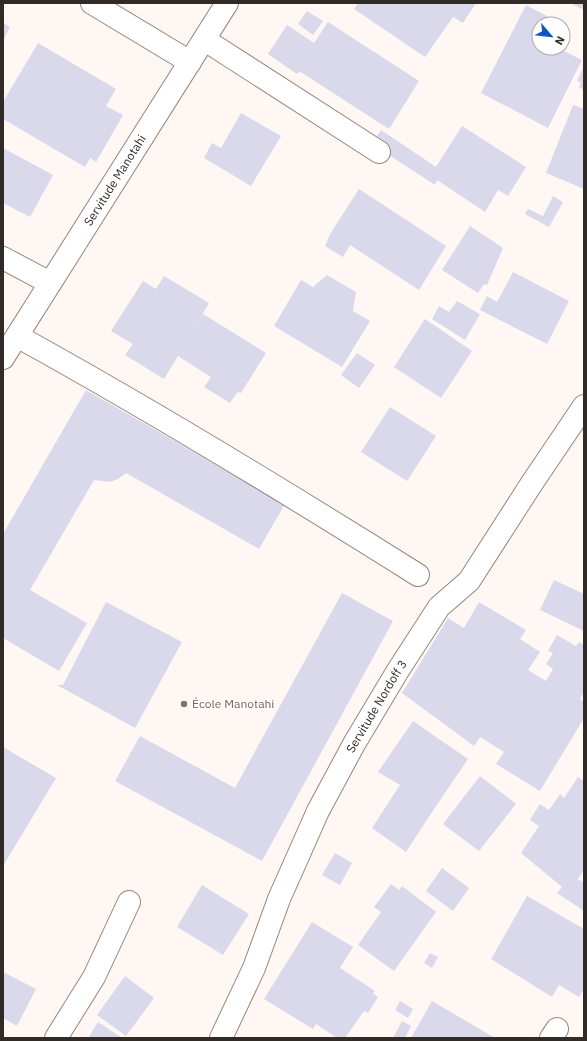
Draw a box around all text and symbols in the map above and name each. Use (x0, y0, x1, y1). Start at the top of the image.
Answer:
north arrow (531, 16, 571, 56)
text: N (552, 34, 568, 48)
street label: Servitude Manotahi (80, 132, 149, 228)
street label: Servitude Nordoff 3 (343, 657, 410, 755)
place label: École Manotahi (192, 696, 274, 711)
marker: École Manotahi (179, 699, 189, 709)

